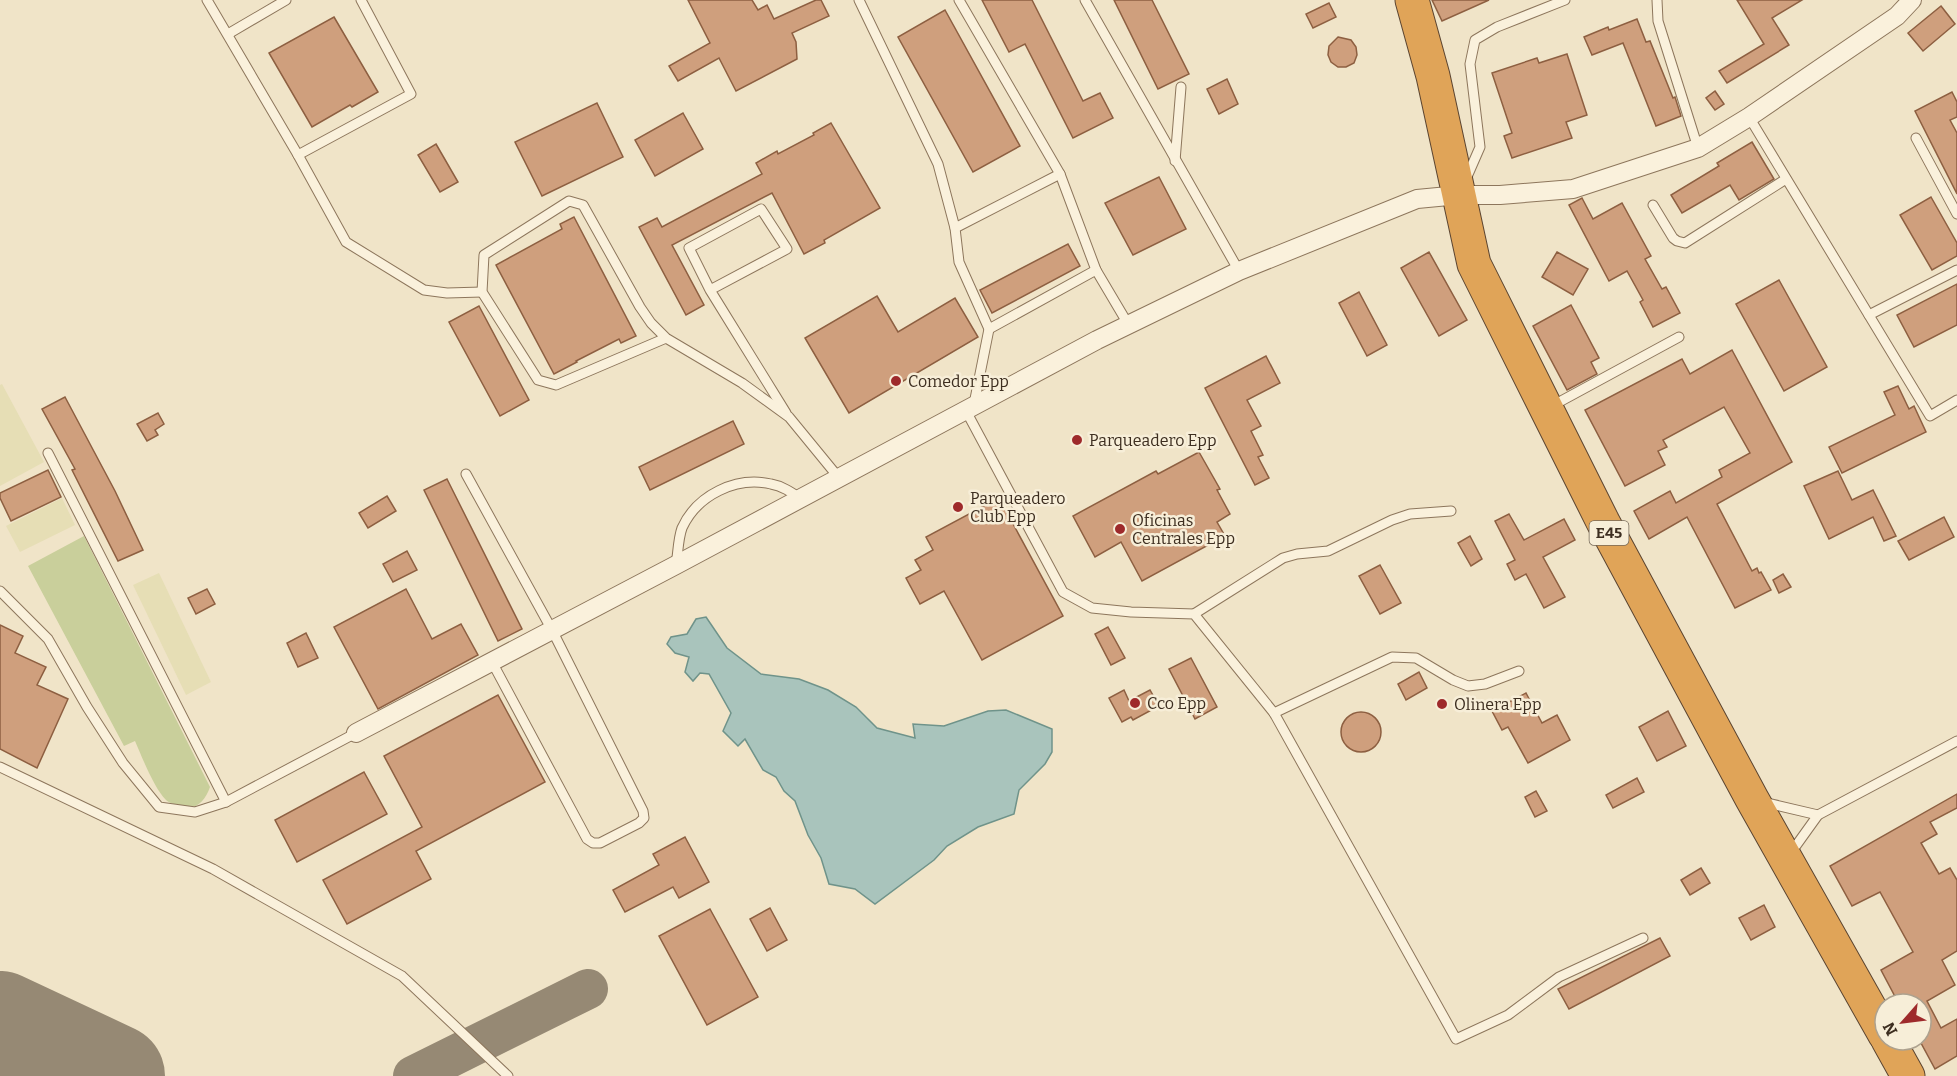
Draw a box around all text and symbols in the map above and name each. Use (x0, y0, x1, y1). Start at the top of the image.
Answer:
place label: Comedor Epp (908, 372, 1009, 391)
marker: Comedor Epp (889, 374, 903, 388)
place label: Parqueadero Epp (1089, 431, 1216, 450)
marker: Parqueadero Epp (1070, 433, 1084, 447)
place label: Parqueadero Club Epp (970, 489, 1065, 526)
marker: Parqueadero Club Epp (951, 500, 965, 514)
place label: Oficinas Centrales Epp (1132, 511, 1235, 548)
road number: E45 (1590, 521, 1628, 545)
marker: Oficinas Centrales Epp (1113, 522, 1127, 536)
place label: Cco Epp (1147, 694, 1206, 713)
place label: Olinera Epp (1454, 695, 1541, 714)
marker: Cco Epp (1128, 696, 1142, 710)
marker: Olinera Epp (1435, 697, 1449, 711)
north arrow (1873, 992, 1933, 1052)
text: N (1879, 1019, 1901, 1039)

